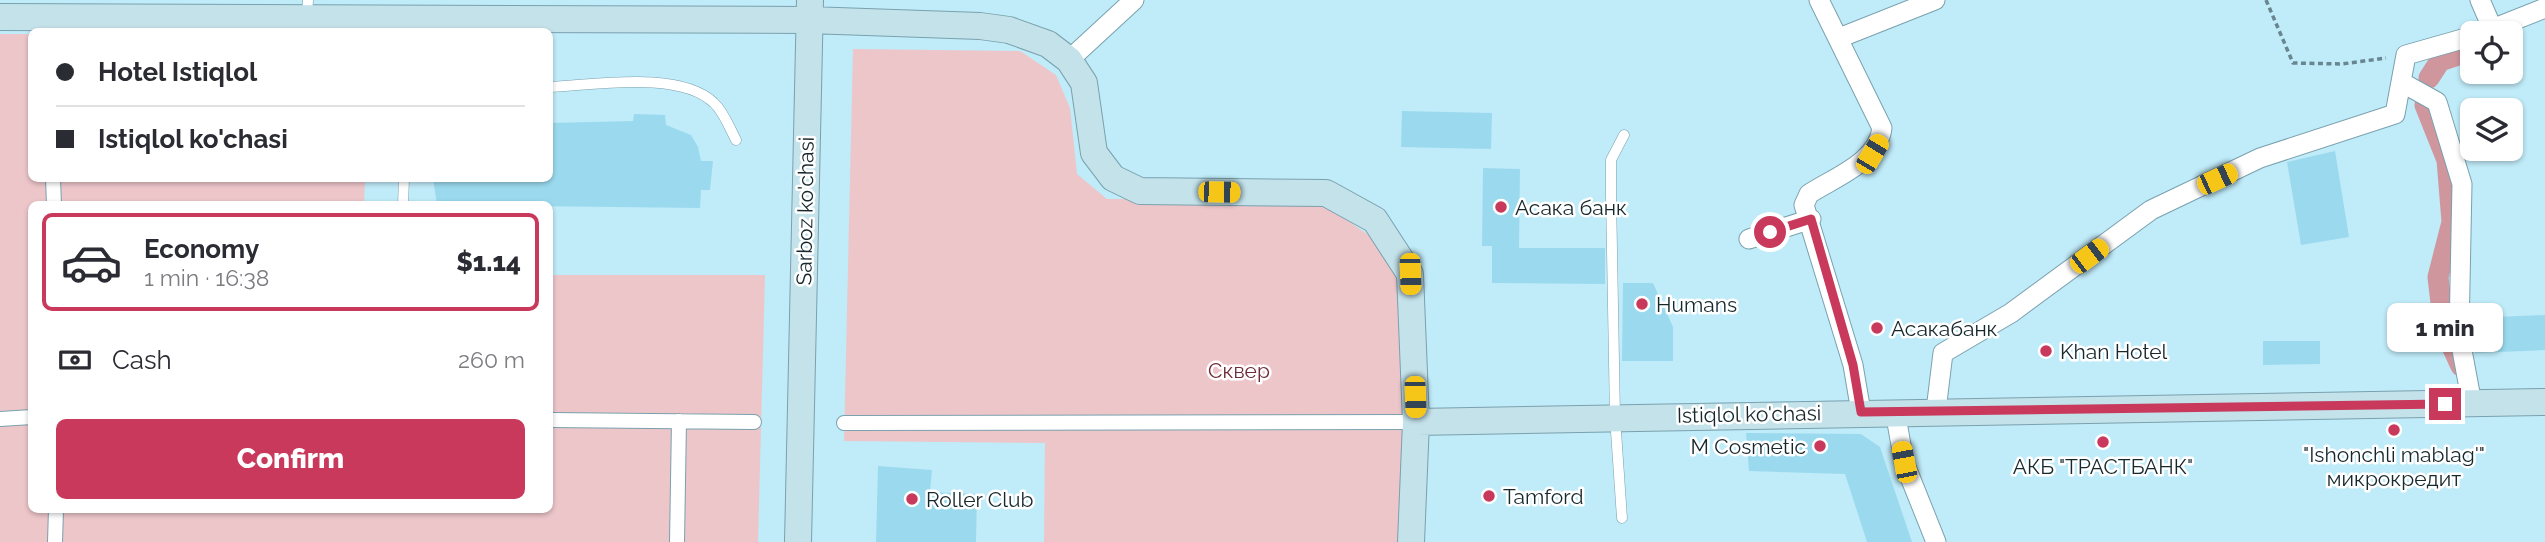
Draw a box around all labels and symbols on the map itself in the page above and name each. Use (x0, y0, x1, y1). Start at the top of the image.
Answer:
car (1853, 131, 1892, 177)
street label: Sarboz ko'chasi (791, 137, 819, 285)
car (2194, 161, 2241, 197)
car (1198, 181, 1241, 203)
place label: Асака банк (1515, 195, 1627, 220)
marker: Асака банк (1493, 199, 1509, 215)
route start (1754, 216, 1786, 248)
car (2066, 235, 2113, 277)
car (1399, 253, 1422, 295)
place label: Humans (1656, 292, 1737, 317)
marker: Humans (1634, 296, 1650, 312)
callout: 1 min (2387, 302, 2503, 352)
place label: Асакабанк (1891, 316, 1998, 341)
marker: Асакабанк (1869, 320, 1885, 336)
place label: Khan Hotel (2060, 339, 2168, 364)
marker: Khan Hotel (2038, 343, 2054, 359)
park label: Сквер (1208, 358, 1270, 383)
car (1404, 376, 1427, 418)
route end (2429, 388, 2461, 420)
street label: Istiqlol ko'chasi (1677, 400, 1821, 428)
marker: "Ishonchli mablag'" микрокредит (2386, 422, 2402, 438)
place label: M Cosmetic (1691, 434, 1806, 459)
marker: АКБ "ТРАСТБАНК" (2095, 434, 2111, 450)
marker: M Cosmetic (1812, 438, 1828, 454)
car (1890, 439, 1919, 485)
place label: "Ishonchli mablag'" микрокредит (2303, 442, 2485, 491)
place label: АКБ "ТРАСТБАНК" (2013, 454, 2193, 479)
place label: Tamford (1503, 484, 1583, 509)
place label: Roller Club (926, 487, 1033, 512)
marker: Tamford (1481, 488, 1497, 504)
marker: Roller Club (904, 491, 920, 507)

